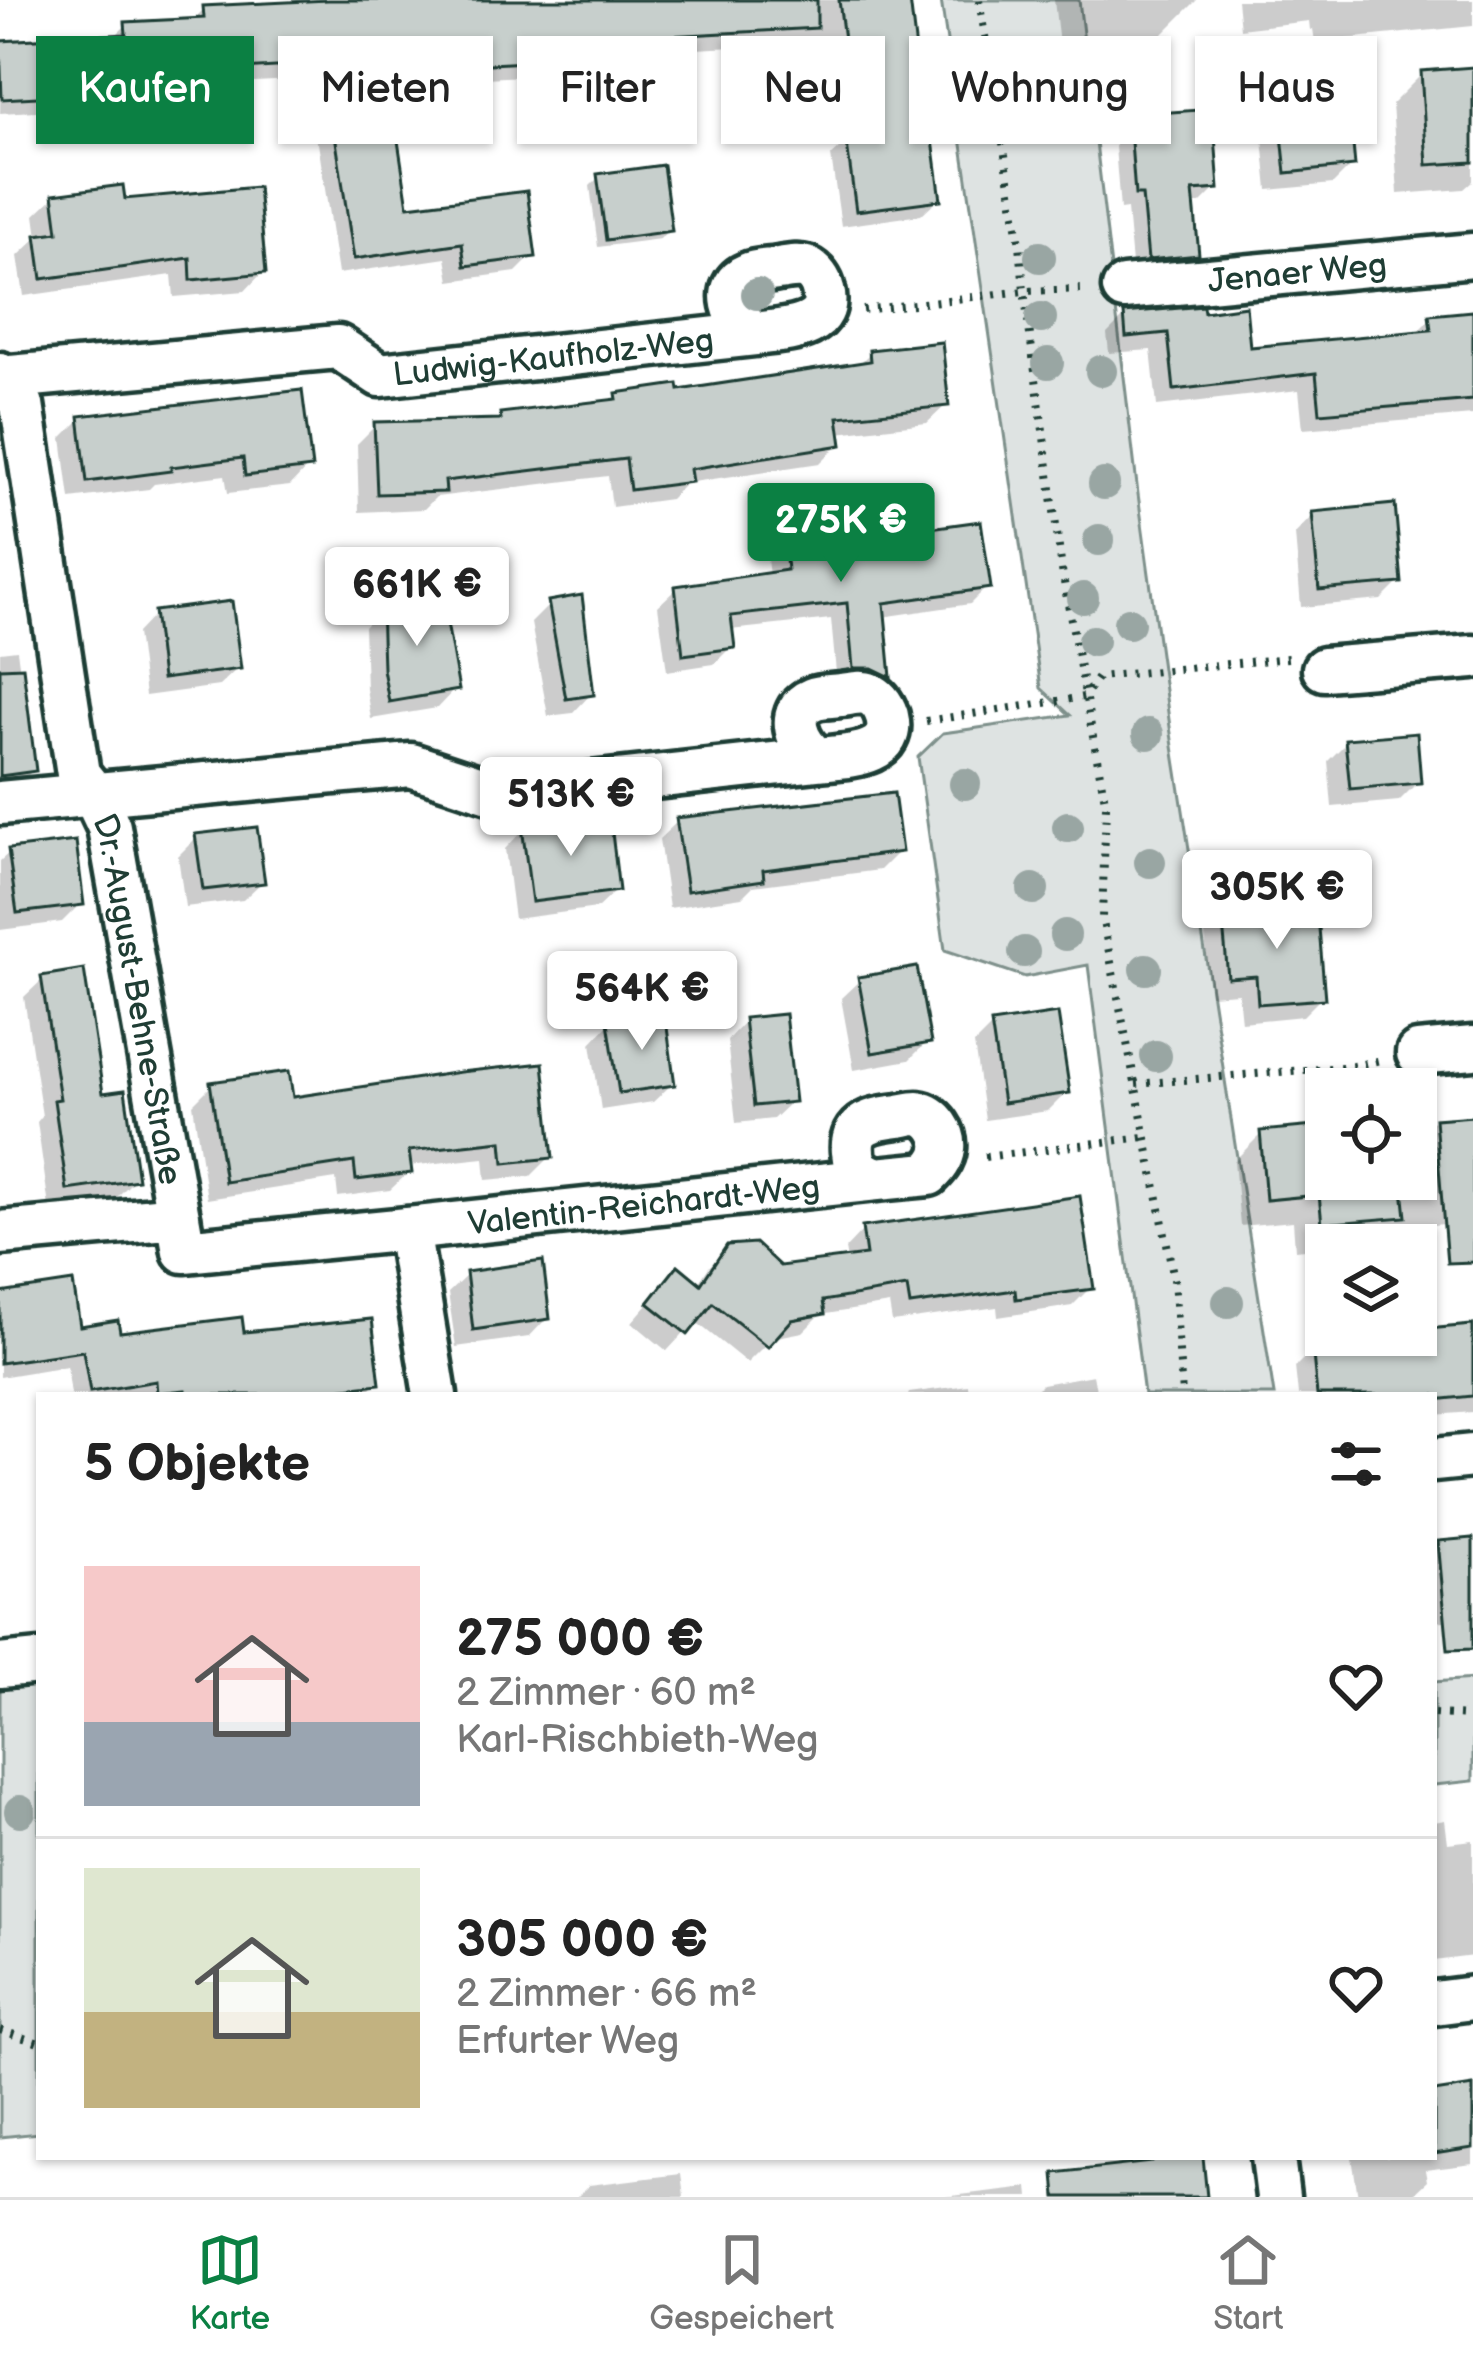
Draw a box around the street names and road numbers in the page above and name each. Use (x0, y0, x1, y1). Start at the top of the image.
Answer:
street label: Jenaer Weg (1206, 245, 1389, 302)
street label: Ludwig-Kaufholz-Weg (391, 321, 716, 395)
street label: Dr.-August-Behne-Straße (84, 808, 190, 1188)
street label: Valentin-Reichardt-Weg (466, 1167, 822, 1245)

